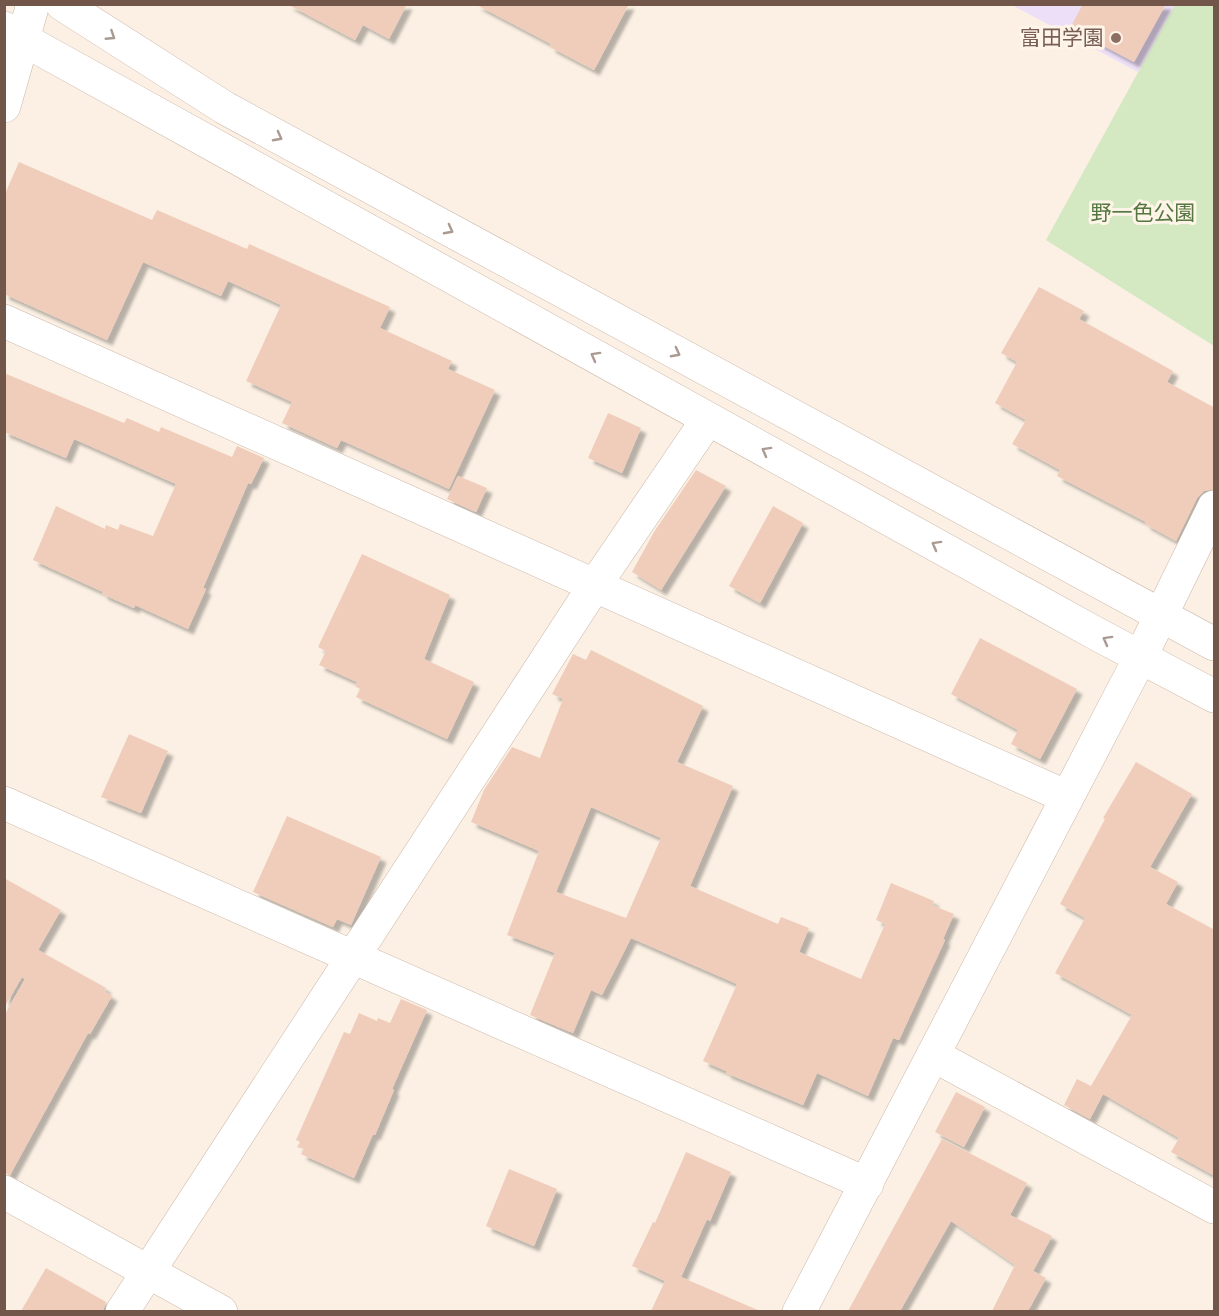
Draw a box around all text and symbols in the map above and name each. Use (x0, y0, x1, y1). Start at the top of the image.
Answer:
place label: 富田学園 (1020, 26, 1104, 51)
one-way arrow (104, 29, 115, 40)
marker: 富田学園 (1109, 31, 1123, 45)
one-way arrow (271, 130, 282, 141)
park label: 野一色公園 (1091, 201, 1196, 226)
one-way arrow (443, 223, 453, 234)
one-way arrow (670, 346, 680, 357)
one-way arrow (591, 352, 601, 364)
one-way arrow (761, 447, 772, 458)
one-way arrow (932, 541, 942, 552)
one-way arrow (1103, 636, 1113, 647)

